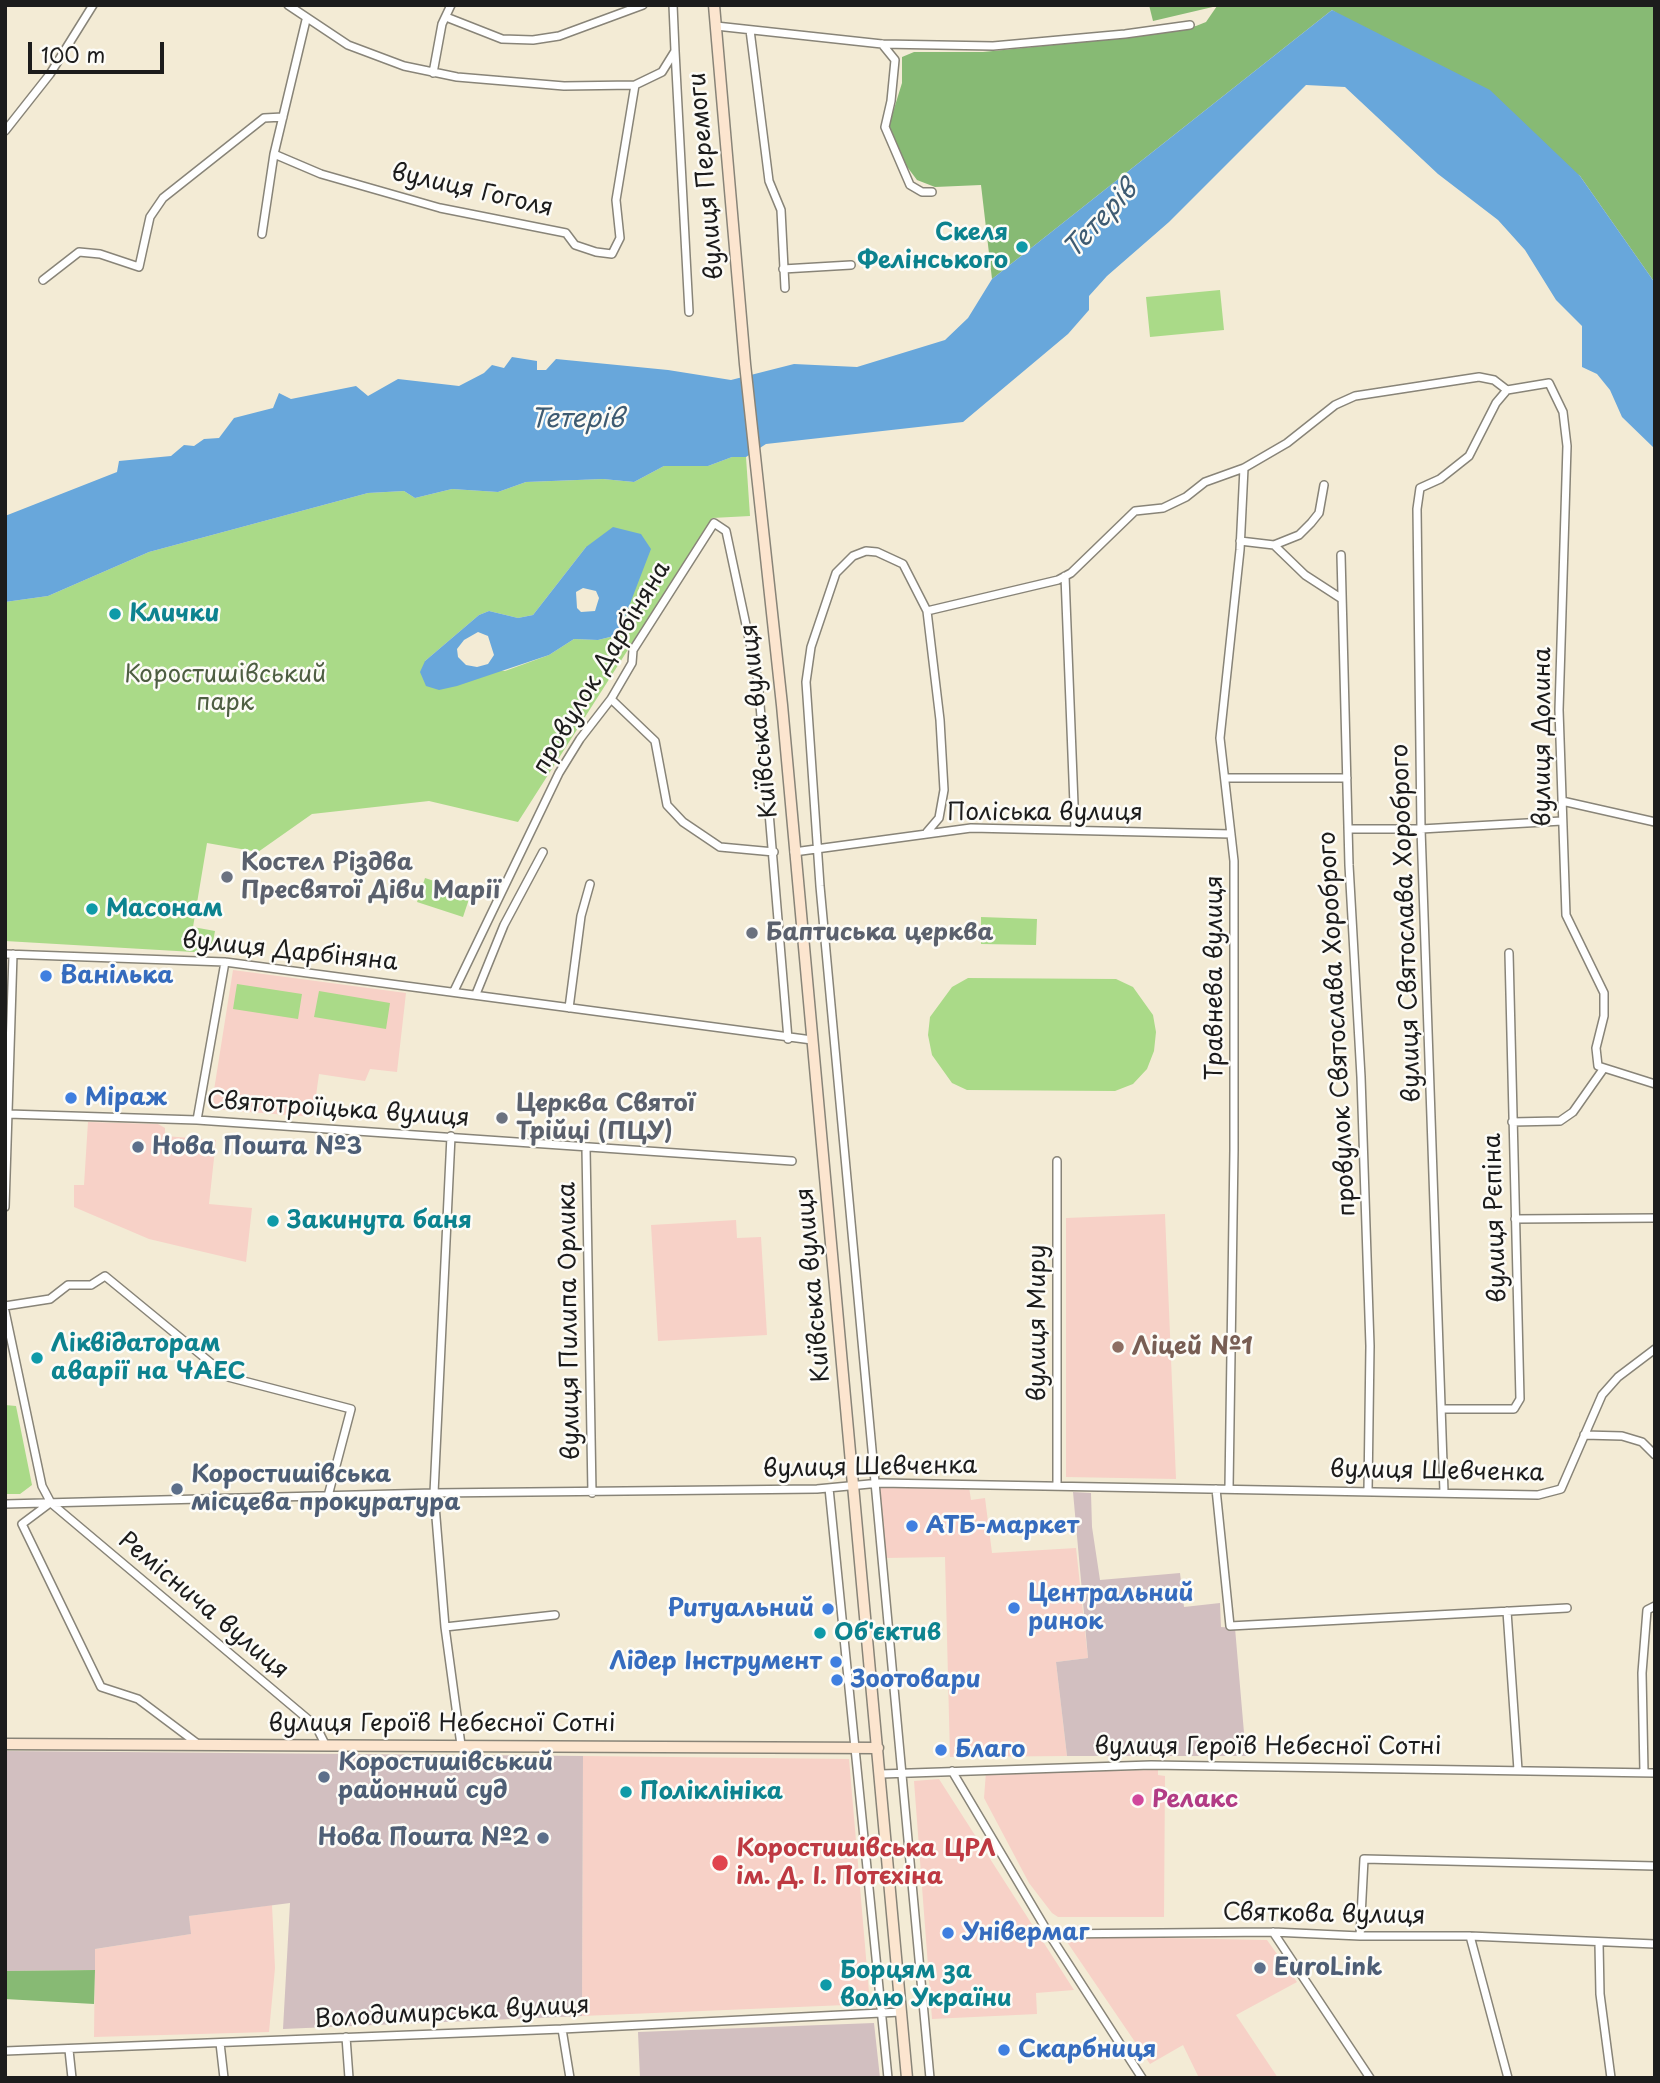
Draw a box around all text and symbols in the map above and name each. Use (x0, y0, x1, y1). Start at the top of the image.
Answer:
scale bar (32, 28, 168, 72)
text: 100 m (41, 38, 105, 70)
street label: вулиця Перемоги (684, 71, 730, 281)
street label: вулиця Гоголя (388, 158, 556, 224)
water label: Тетерів (1058, 175, 1144, 265)
place label: Скеля Фелінського (857, 219, 1008, 275)
marker: Скеля Фелінського (1014, 239, 1030, 255)
water label: Тетерів (530, 404, 624, 436)
street label: провулок Дарбіняна (527, 556, 677, 780)
place label: Клички (129, 600, 220, 628)
marker: Клички (107, 606, 123, 622)
street label: Київська вулиця (735, 622, 785, 820)
street label: вулиця Долина (1529, 647, 1557, 827)
park label: Коростишівський парк (124, 661, 326, 717)
street label: вулиця Святослава Хороброго (1386, 743, 1428, 1103)
street label: Поліська вулиця (947, 799, 1143, 827)
street label: провулок Святослава Хороброго (1314, 831, 1362, 1217)
place label: Костел Різдва Пресвятої Діви Марії (241, 849, 500, 905)
marker: Костел Різдва Пресвятої Діви Марії (219, 869, 235, 885)
street label: Травнева вулиця (1201, 875, 1229, 1081)
place label: Масонам (106, 895, 223, 923)
marker: Масонам (84, 901, 100, 917)
place label: Баптиська церква (766, 919, 993, 947)
marker: Баптиська церква (744, 925, 760, 941)
street label: вулиця Дарбіняна (181, 926, 399, 978)
place label: Ванілька (60, 962, 173, 990)
marker: Ванілька (38, 968, 54, 984)
place label: Міраж (85, 1084, 167, 1112)
street label: Святотроїцька вулиця (206, 1086, 470, 1134)
marker: Міраж (63, 1090, 79, 1106)
place label: Церква Святої Трійці (ПЦУ) (516, 1090, 695, 1146)
marker: Церква Святої Трійці (ПЦУ) (494, 1110, 510, 1126)
place label: Нова Пошта №3 (152, 1133, 362, 1161)
street label: вулиця Рєпіна (1479, 1133, 1513, 1303)
marker: Нова Пошта №3 (130, 1139, 146, 1155)
street label: вулиця Пилипа Орлика (553, 1182, 587, 1460)
street label: Київська вулиця (791, 1186, 837, 1384)
place label: Закинута баня (287, 1207, 472, 1235)
marker: Закинута баня (265, 1213, 281, 1229)
street label: вулиця Миру (1024, 1244, 1052, 1402)
place label: Ліквідаторам аварії на ЧАЕС (51, 1330, 246, 1386)
place label: Ліцей №1 (1132, 1333, 1253, 1361)
marker: Ліцей №1 (1110, 1339, 1126, 1355)
marker: Ліквідаторам аварії на ЧАЕС (29, 1350, 45, 1366)
street label: вулиця Шевченка (763, 1452, 977, 1484)
street label: вулиця Шевченка (1330, 1456, 1544, 1488)
place label: Коростишівська місцева прокуратура (191, 1461, 460, 1517)
marker: Коростишівська місцева прокуратура (169, 1481, 185, 1497)
place label: АТБ-маркет (926, 1512, 1079, 1540)
marker: АТБ-маркет (904, 1518, 920, 1534)
street label: Реміснича вулиця (112, 1526, 294, 1686)
place label: Центральний ринок (1028, 1580, 1194, 1636)
place label: Ритуальний (668, 1595, 814, 1623)
marker: Центральний ринок (1006, 1600, 1022, 1616)
marker: Ритуальний (820, 1601, 836, 1617)
place label: Об'єктив (834, 1619, 941, 1647)
marker: Об'єктив (812, 1625, 828, 1641)
place label: Лідер Інструмент (609, 1648, 822, 1676)
marker: Лідер Інструмент (828, 1654, 844, 1670)
place label: Зоотовари (851, 1666, 981, 1694)
marker: Зоотовари (829, 1672, 845, 1688)
street label: вулиця Героїв Небесної Сотні (268, 1710, 616, 1738)
street label: вулиця Героїв Небесної Сотні (1094, 1733, 1442, 1761)
place label: Благо (955, 1736, 1025, 1764)
marker: Благо (933, 1742, 949, 1758)
place label: Коростишівський районний суд (338, 1749, 553, 1805)
marker: Коростишівський районний суд (316, 1769, 332, 1785)
place label: Поліклініка (640, 1778, 783, 1806)
marker: Поліклініка (618, 1784, 634, 1800)
place label: Релакс (1152, 1786, 1238, 1814)
marker: Релакс (1130, 1792, 1146, 1808)
place label: Нова Пошта №2 (318, 1824, 529, 1852)
marker: Нова Пошта №2 (535, 1830, 551, 1846)
place label: Коростишівська ЦРЛ ім. Д. І. Потєхіна (736, 1835, 996, 1891)
marker: Коростишівська ЦРЛ ім. Д. І. Потєхіна (710, 1853, 730, 1873)
street label: Святкова вулиця (1222, 1899, 1426, 1931)
place label: Універмаг (962, 1919, 1089, 1947)
marker: Універмаг (940, 1925, 956, 1941)
place label: EuroLink (1274, 1954, 1382, 1982)
place label: Борцям за волю України (840, 1957, 1012, 2013)
marker: EuroLink (1252, 1960, 1268, 1976)
marker: Борцям за волю України (818, 1977, 834, 1993)
street label: Володимирська вулиця (314, 1991, 590, 2035)
place label: Скарбниця (1018, 2036, 1156, 2064)
marker: Скарбниця (996, 2042, 1012, 2058)

